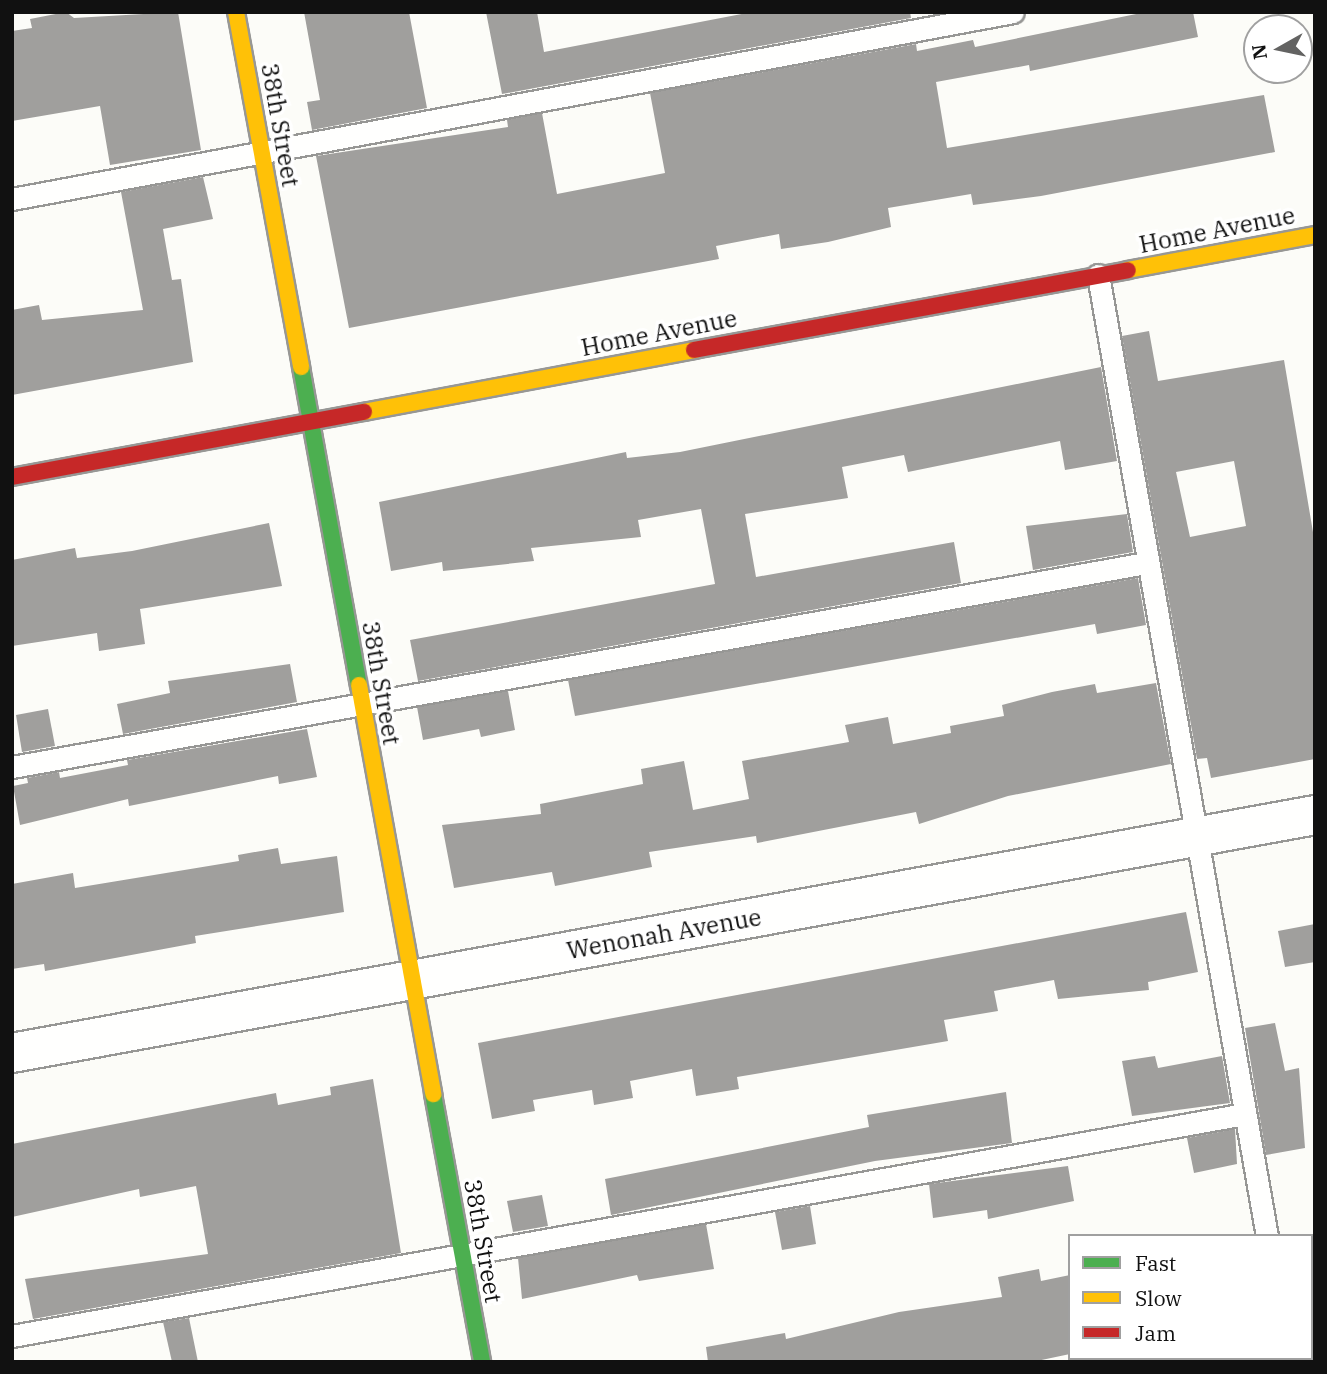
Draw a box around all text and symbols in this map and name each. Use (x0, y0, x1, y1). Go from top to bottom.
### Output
north arrow (1243, 14, 1313, 84)
text: N (1246, 43, 1272, 61)
street label: 38th Street (255, 61, 305, 189)
street label: Home Avenue (1137, 201, 1297, 259)
street label: Home Avenue (579, 304, 739, 362)
street label: 38th Street (356, 619, 406, 747)
street label: Wenonah Avenue (564, 903, 764, 965)
street label: 38th Street (458, 1177, 508, 1305)
legend (1068, 1234, 1313, 1360)
text: Fast (1135, 1249, 1176, 1277)
text: Slow (1135, 1284, 1182, 1312)
text: Jam (1135, 1319, 1176, 1347)

